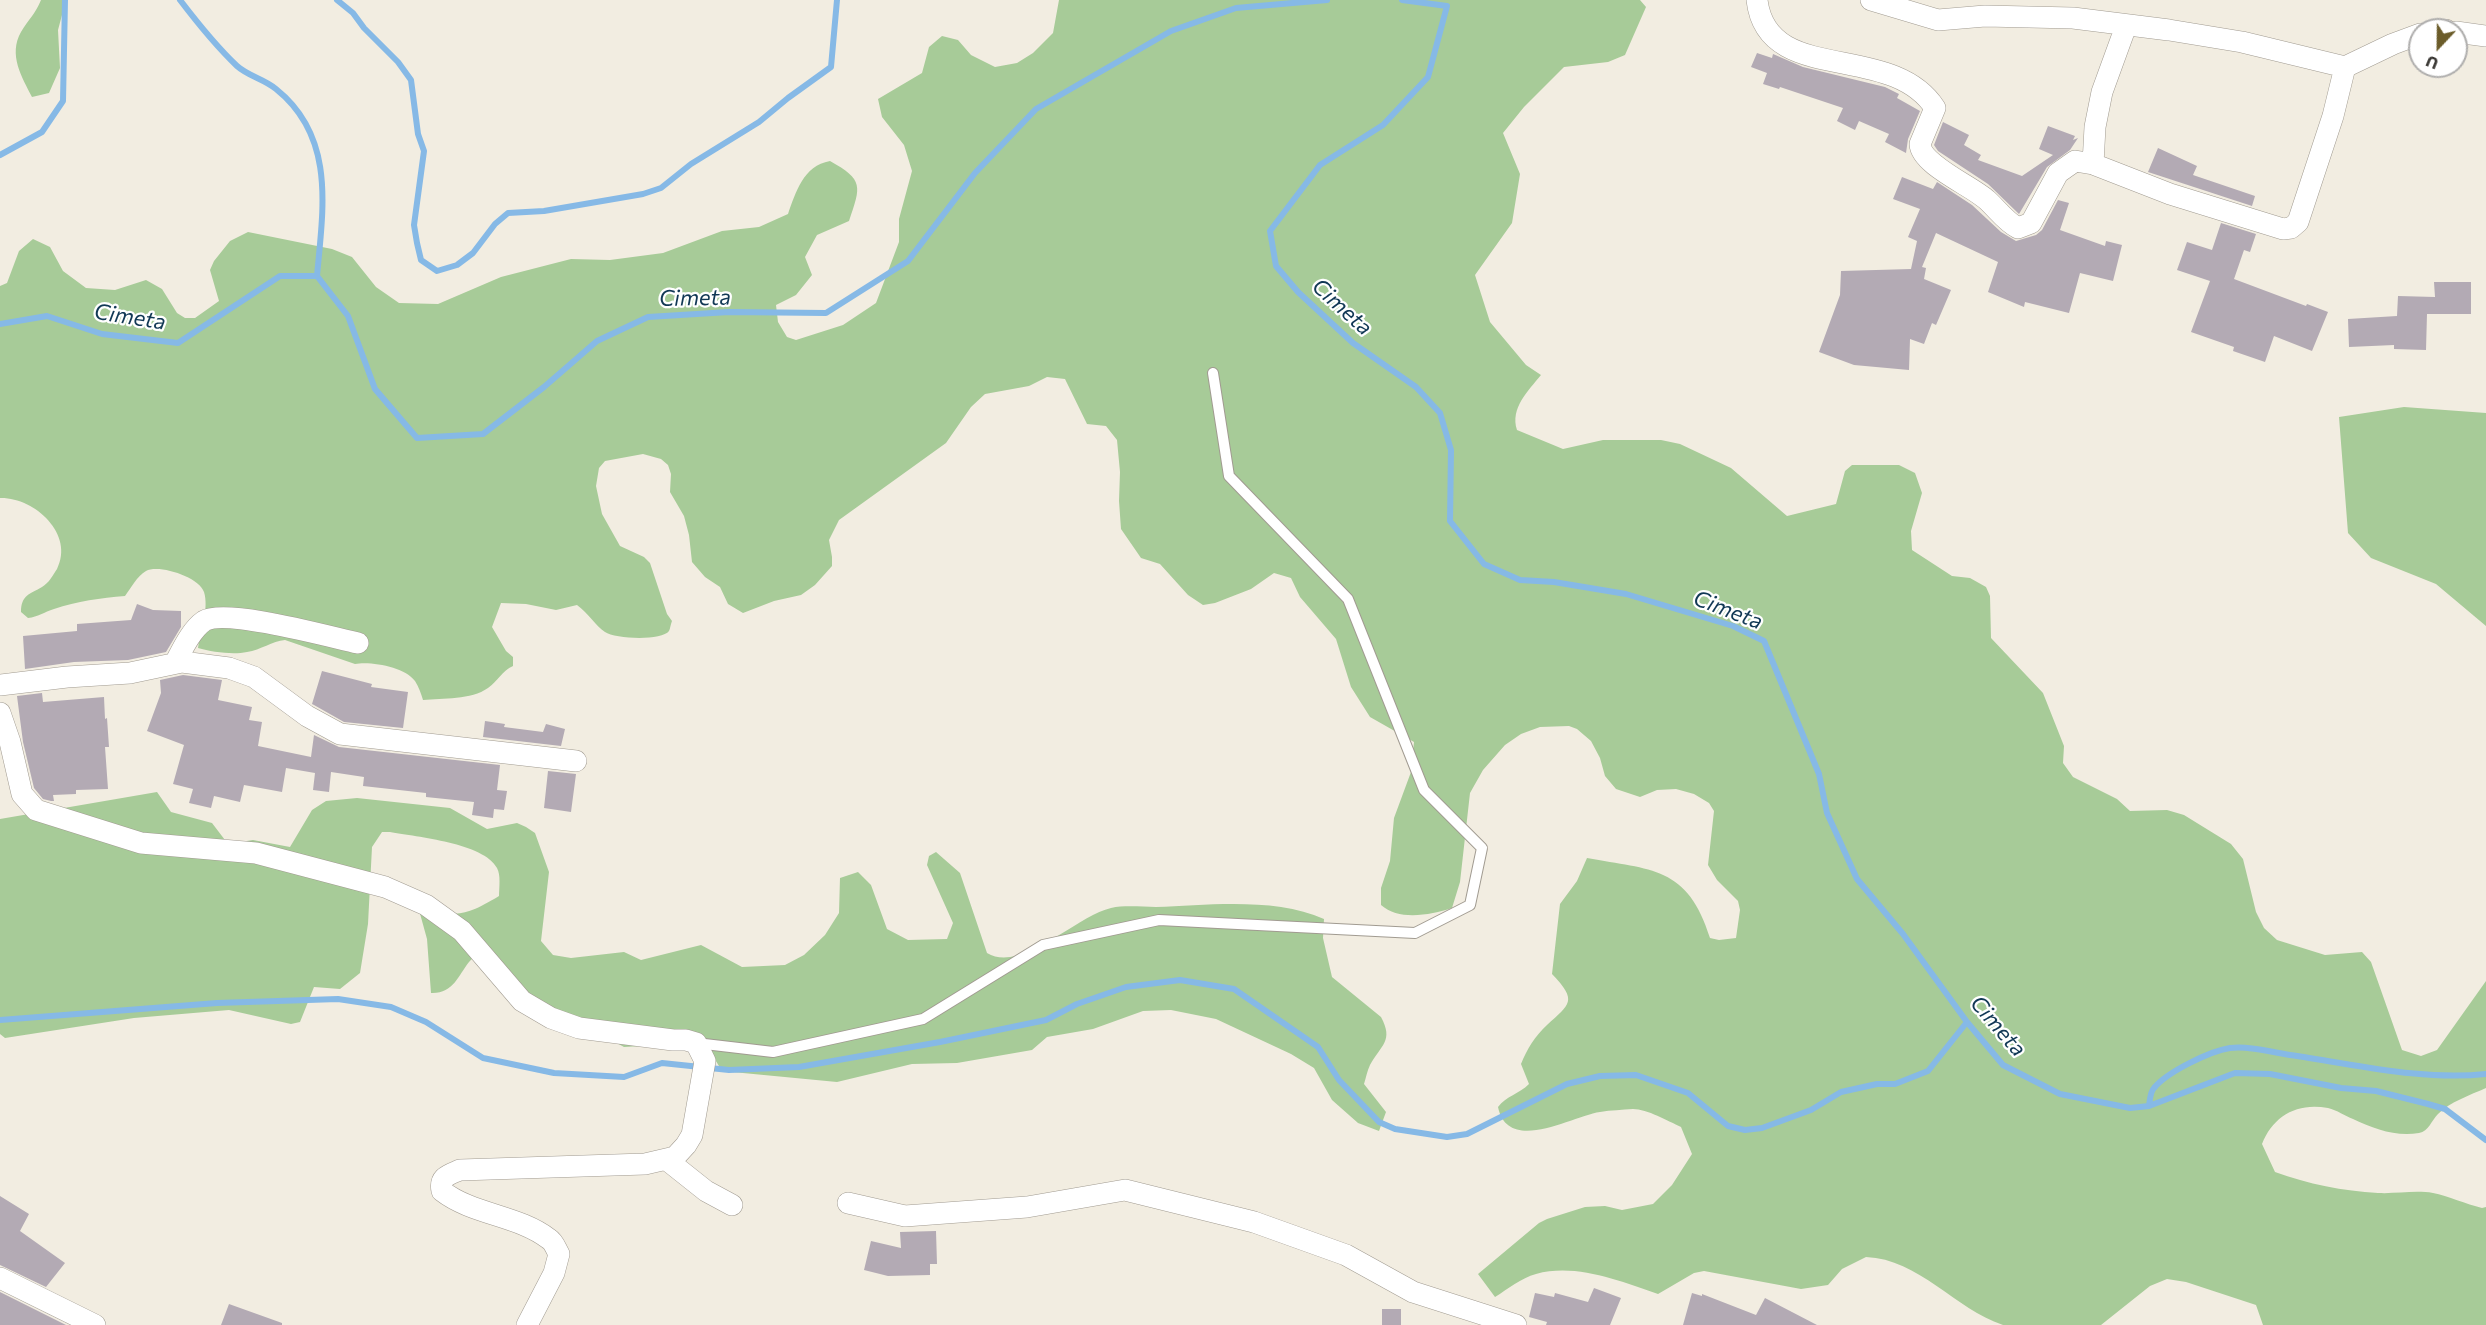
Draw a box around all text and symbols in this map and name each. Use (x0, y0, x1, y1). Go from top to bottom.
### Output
north arrow (2408, 18, 2468, 78)
text: U (2423, 52, 2441, 74)
water label: Cimeta (1306, 273, 1378, 341)
water label: Cimeta (659, 284, 731, 312)
water label: Cimeta (92, 298, 168, 336)
water label: Cimeta (1690, 585, 1766, 635)
water label: Cimeta (1964, 990, 2032, 1062)

